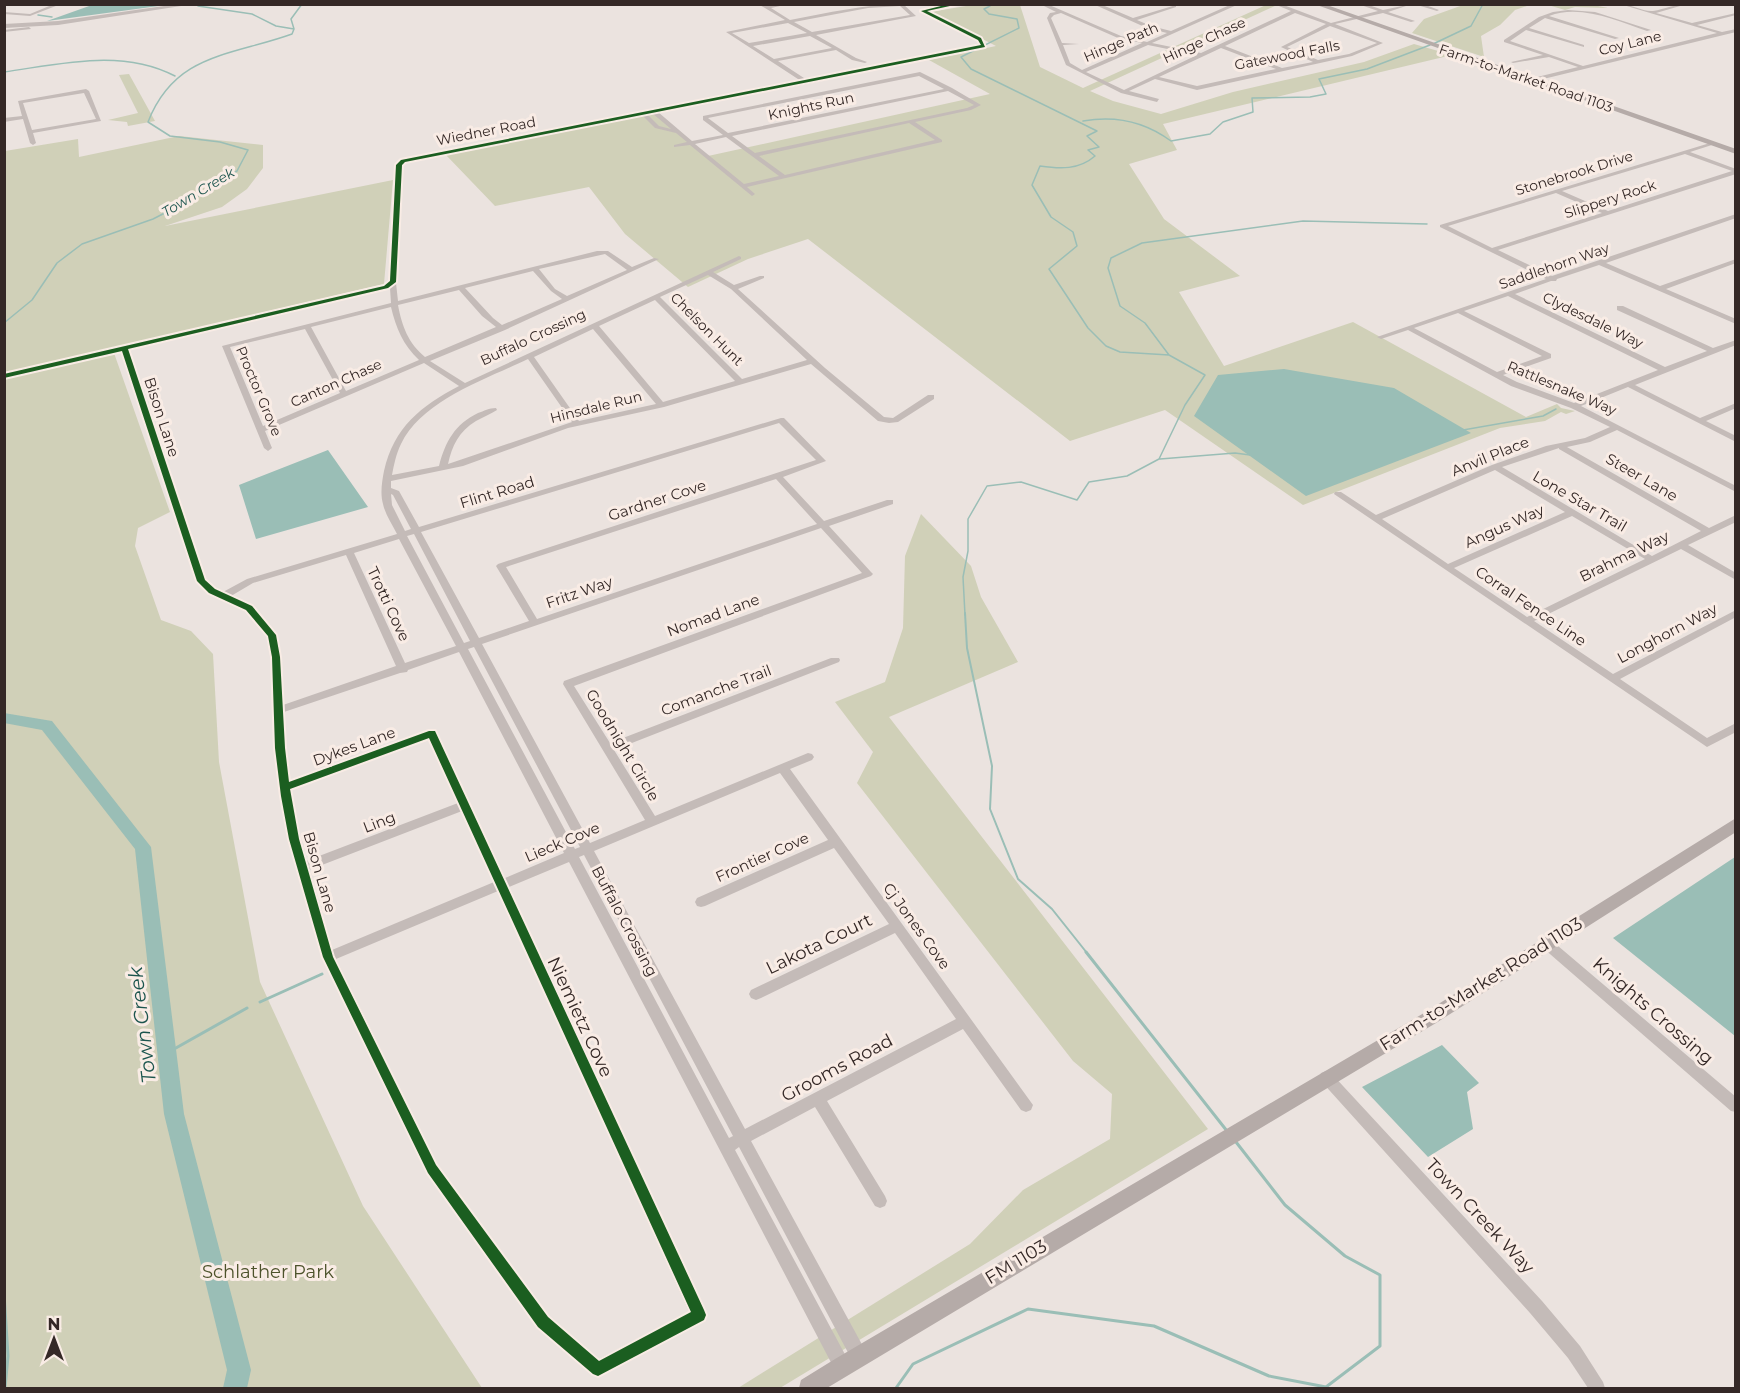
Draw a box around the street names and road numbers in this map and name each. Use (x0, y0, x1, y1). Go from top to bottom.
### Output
street label: Hinge Chase (1160, 13, 1248, 67)
street label: Hinge Path (1081, 18, 1161, 66)
street label: Coy Lane (1597, 27, 1663, 59)
street label: Gatewood Falls (1233, 36, 1341, 74)
street label: Farm-to-Market Road 1103 (1437, 40, 1615, 116)
street label: Knights Run (766, 88, 856, 124)
street label: Wiedner Road (435, 113, 537, 149)
street label: Stonebrook Drive (1513, 147, 1635, 199)
street label: Slippery Rock (1562, 176, 1659, 222)
street label: Saddlehorn Way (1497, 239, 1612, 293)
street label: Clydesdale Way (1540, 288, 1647, 352)
street label: Chelson Hunt (667, 289, 748, 370)
street label: Buffalo Crossing (477, 305, 589, 369)
street label: Proctor Grove (232, 343, 286, 439)
street label: Canton Chase (288, 355, 384, 411)
street label: Rattlesnake Way (1505, 357, 1620, 419)
street label: Bison Lane (140, 375, 184, 459)
street label: Hinsdale Run (548, 387, 644, 427)
street label: Anvil Place (1448, 432, 1532, 480)
street label: Steer Lane (1603, 449, 1681, 505)
street label: Lone Star Trail (1529, 466, 1631, 536)
street label: Flint Road (457, 472, 537, 512)
street label: Gardner Cove (606, 475, 708, 525)
street label: Angus Way (1461, 500, 1547, 552)
street label: Brahma Way (1576, 526, 1673, 586)
street label: Corral Fence Line (1472, 562, 1590, 650)
street label: Trotti Cove (363, 564, 415, 644)
street label: Fritz Way (543, 571, 616, 612)
street label: Nomad Lane (664, 589, 762, 641)
street label: Longhorn Way (1614, 598, 1721, 667)
street label: Comanche Trail (658, 660, 774, 720)
street label: Goodnight Circle (582, 686, 664, 804)
street label: Dykes Lane (310, 722, 398, 770)
street label: Ling (360, 807, 398, 837)
street label: Lieck Cove (522, 818, 602, 866)
street label: Frontier Cove (712, 828, 812, 886)
street label: Bison Lane (299, 829, 341, 915)
street label: Buffalo Crossing (588, 862, 662, 980)
street label: Cj Jones Cove (879, 879, 955, 973)
street label: Lakota Court (762, 909, 876, 979)
street label: Farm-to-Market Road 1103 (1376, 912, 1586, 1056)
street label: Niemietz Cove (543, 953, 618, 1081)
street label: Knights Crossing (1588, 953, 1718, 1069)
street label: Grooms Road (777, 1029, 897, 1107)
street label: Town Creek Way (1421, 1154, 1539, 1278)
street label: FM 1103 (981, 1235, 1051, 1289)

